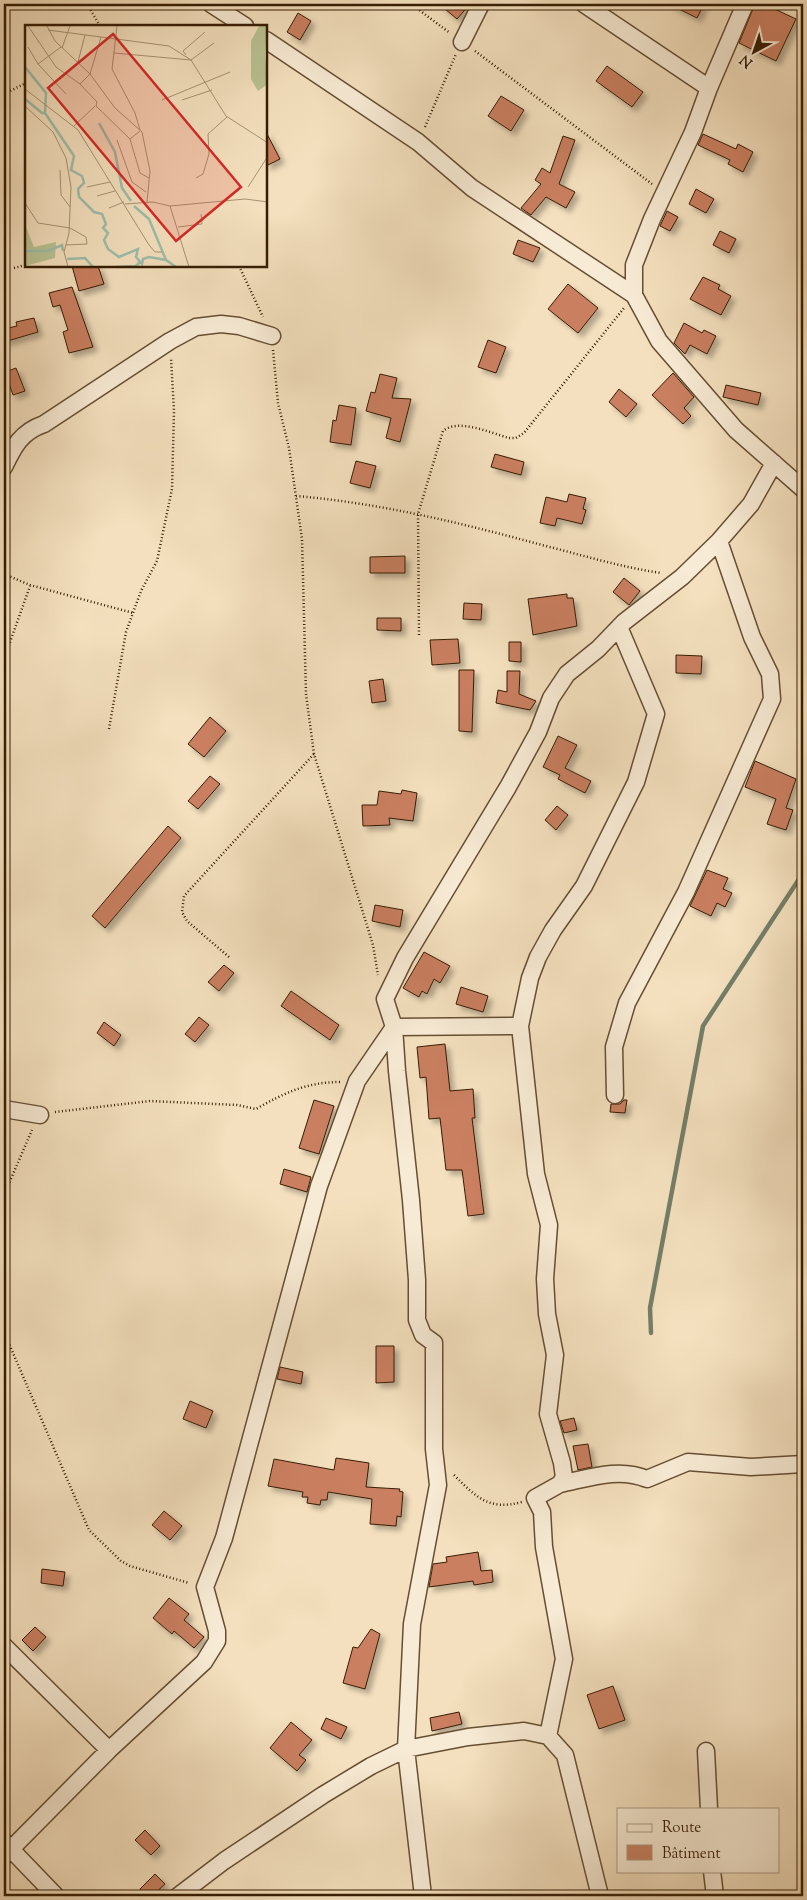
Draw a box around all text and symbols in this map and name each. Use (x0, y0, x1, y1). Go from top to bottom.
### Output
inset map (25, 25, 268, 268)
north arrow (730, 28, 780, 78)
text: N (736, 49, 758, 72)
legend (617, 1808, 780, 1872)
text: Route (662, 1818, 701, 1839)
text: Bâtiment (662, 1844, 721, 1865)

